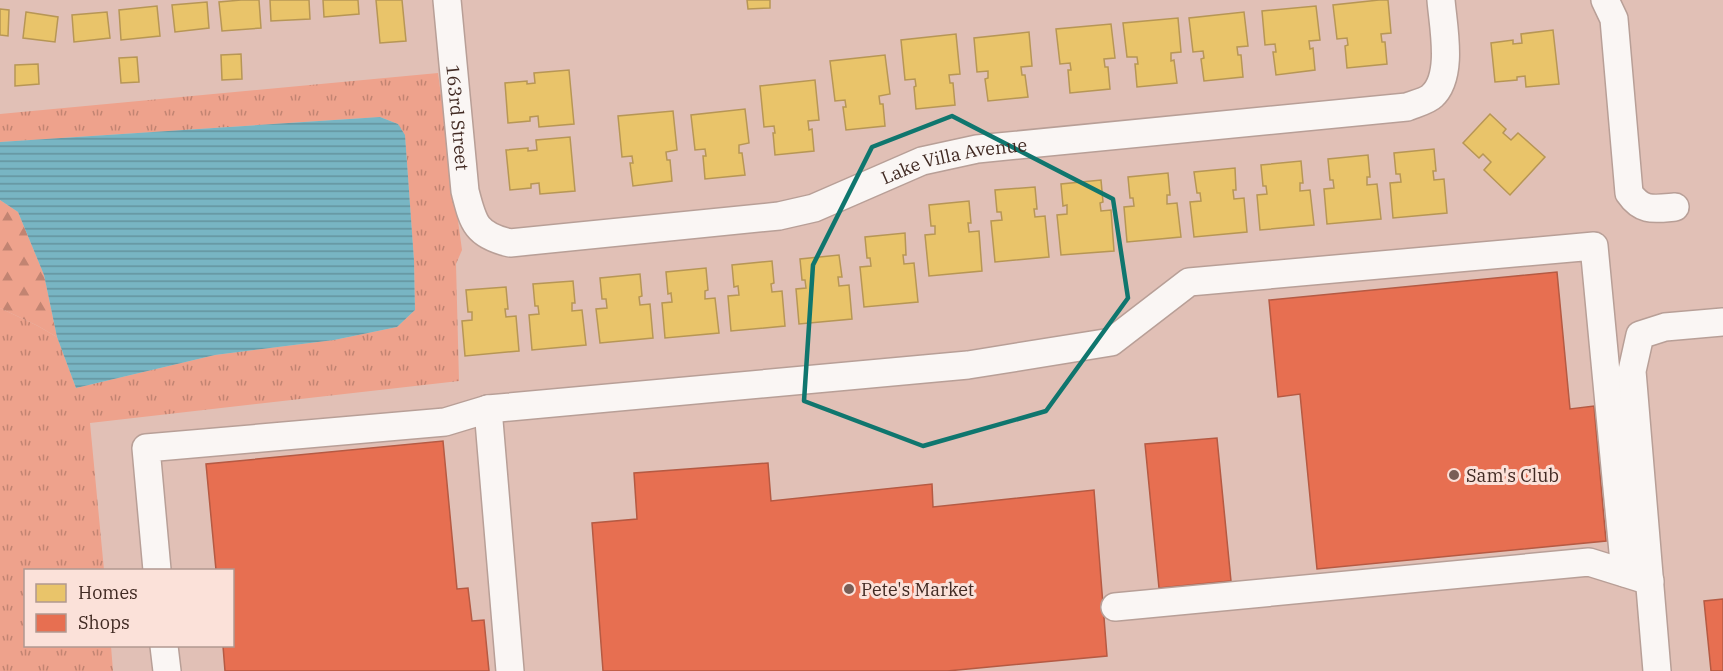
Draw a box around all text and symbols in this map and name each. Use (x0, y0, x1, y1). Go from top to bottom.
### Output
street label: 163rd Street (442, 64, 475, 171)
street label: Lake Villa Avenue (877, 133, 1028, 189)
place label: Sam's Club (1466, 464, 1559, 487)
marker: Sam's Club (1447, 468, 1461, 482)
legend (24, 569, 234, 647)
place label: Pete's Market (861, 578, 974, 601)
text: Homes (78, 581, 138, 604)
marker: Pete's Market (842, 582, 856, 596)
text: Shops (78, 611, 130, 634)

